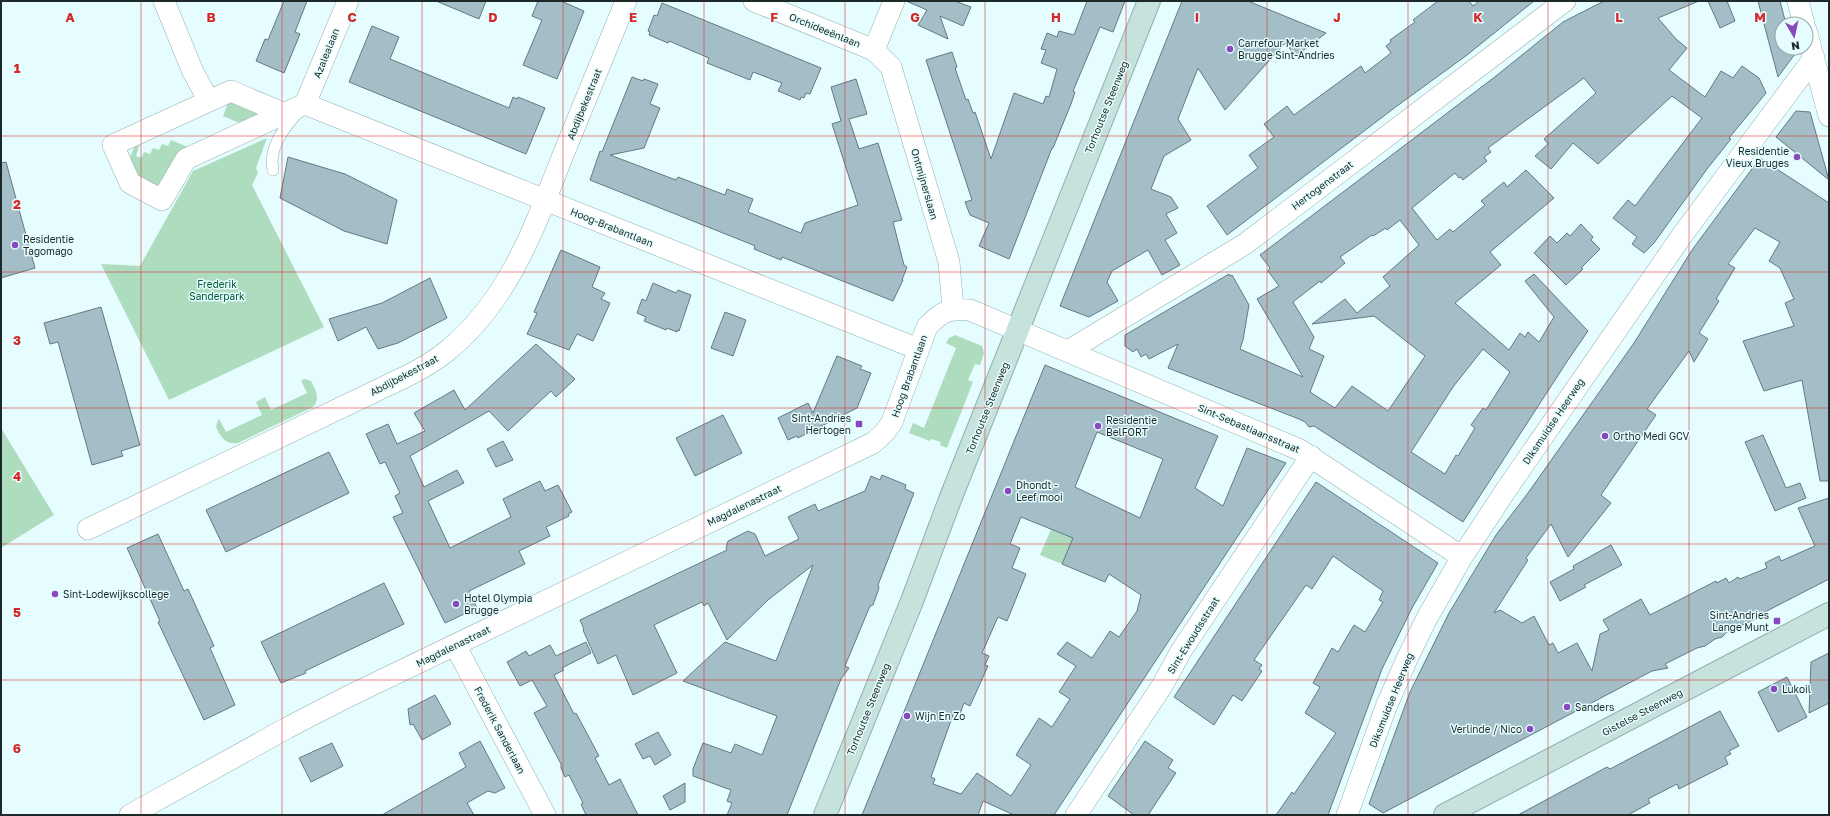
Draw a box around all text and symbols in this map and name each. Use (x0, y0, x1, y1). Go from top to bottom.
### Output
text: A (65, 9, 75, 25)
text: B (206, 9, 216, 25)
text: C (347, 9, 357, 25)
text: D (488, 9, 498, 25)
text: E (629, 9, 637, 25)
text: F (770, 9, 778, 25)
text: G (910, 9, 920, 25)
text: H (1051, 9, 1061, 25)
text: I (1195, 9, 1199, 25)
text: J (1333, 9, 1341, 25)
text: K (1473, 9, 1483, 25)
text: L (1615, 9, 1623, 25)
text: M (1754, 9, 1766, 25)
street label: Orchideeënlaan (788, 10, 862, 50)
north arrow (1774, 16, 1814, 56)
street label: Azalealaan (311, 26, 341, 80)
place label: Carrefour Market Brugge Sint-Andries (1238, 37, 1335, 61)
text: N (1790, 39, 1801, 53)
marker: Carrefour Market Brugge Sint-Andries (1225, 44, 1235, 54)
street label: Torhoutse Steenweg (1082, 59, 1130, 155)
text: 1 (14, 60, 21, 76)
street label: Abdijbekestraat (564, 67, 604, 141)
place label: Residentie Vieux Bruges (1726, 145, 1789, 169)
street label: Ontmijnerslaan (909, 147, 941, 221)
marker: Residentie Vieux Bruges (1792, 152, 1802, 162)
street label: Hertogenstraat (1289, 158, 1355, 212)
text: 2 (13, 196, 21, 212)
street label: Hoog-Brabantlaan (569, 205, 655, 249)
place label: Residentie Tagomago (23, 233, 74, 257)
marker: Residentie Tagomago (10, 240, 20, 250)
park label: Frederik Sanderpark (189, 278, 245, 302)
text: 3 (13, 332, 21, 348)
street label: Hoog Brabantlaan (889, 333, 929, 419)
street label: Abdijbekestraat (368, 352, 440, 398)
street label: Torhoutse Steenweg (963, 360, 1011, 456)
street label: Diksmuidse Heerweg (1520, 376, 1586, 466)
street label: Sint-Sebastiaansstraat (1196, 401, 1302, 455)
place label: Sint-Andries Hertogen (792, 412, 851, 436)
place label: Residentie BelFORT (1106, 414, 1157, 438)
marker: Sint-Andries Hertogen (854, 419, 864, 429)
marker: Residentie BelFORT (1093, 421, 1103, 431)
place label: Ortho Medi GCV (1613, 430, 1690, 442)
marker: Ortho Medi GCV (1600, 431, 1610, 441)
text: 4 (13, 468, 21, 484)
place label: Dhondt - Leef mooi (1016, 479, 1063, 503)
street label: Magdalenastraat (705, 482, 783, 528)
marker: Dhondt - Leef mooi (1003, 486, 1013, 496)
place label: Sint-Lodewijkscollege (63, 588, 169, 600)
marker: Sint-Lodewijkscollege (50, 589, 60, 599)
place label: Hotel Olympia Brugge (464, 592, 532, 616)
street label: Sint-Ewoudsstraat (1164, 594, 1222, 676)
marker: Hotel Olympia Brugge (451, 599, 461, 609)
text: 5 (13, 604, 21, 620)
place label: Sint-Andries Lange Munt (1710, 609, 1769, 633)
marker: Sint-Andries Lange Munt (1772, 616, 1782, 626)
street label: Magdalenastraat (414, 623, 492, 669)
street label: Diksmuidse Heerweg (1366, 651, 1416, 749)
street label: Torhoutse Steenweg (844, 661, 892, 757)
place label: Lukoil (1782, 683, 1811, 695)
street label: Frederik Sanderlaan (472, 684, 528, 776)
marker: Lukoil (1769, 684, 1779, 694)
street label: Gistelse Steenweg (1600, 686, 1684, 738)
place label: Sanders (1575, 701, 1614, 713)
marker: Sanders (1562, 702, 1572, 712)
place label: Wijn En Zo (915, 710, 965, 722)
marker: Wijn En Zo (902, 711, 912, 721)
place label: Verlinde / Nico (1451, 723, 1522, 735)
marker: Verlinde / Nico (1525, 724, 1535, 734)
text: 6 (13, 740, 21, 756)

